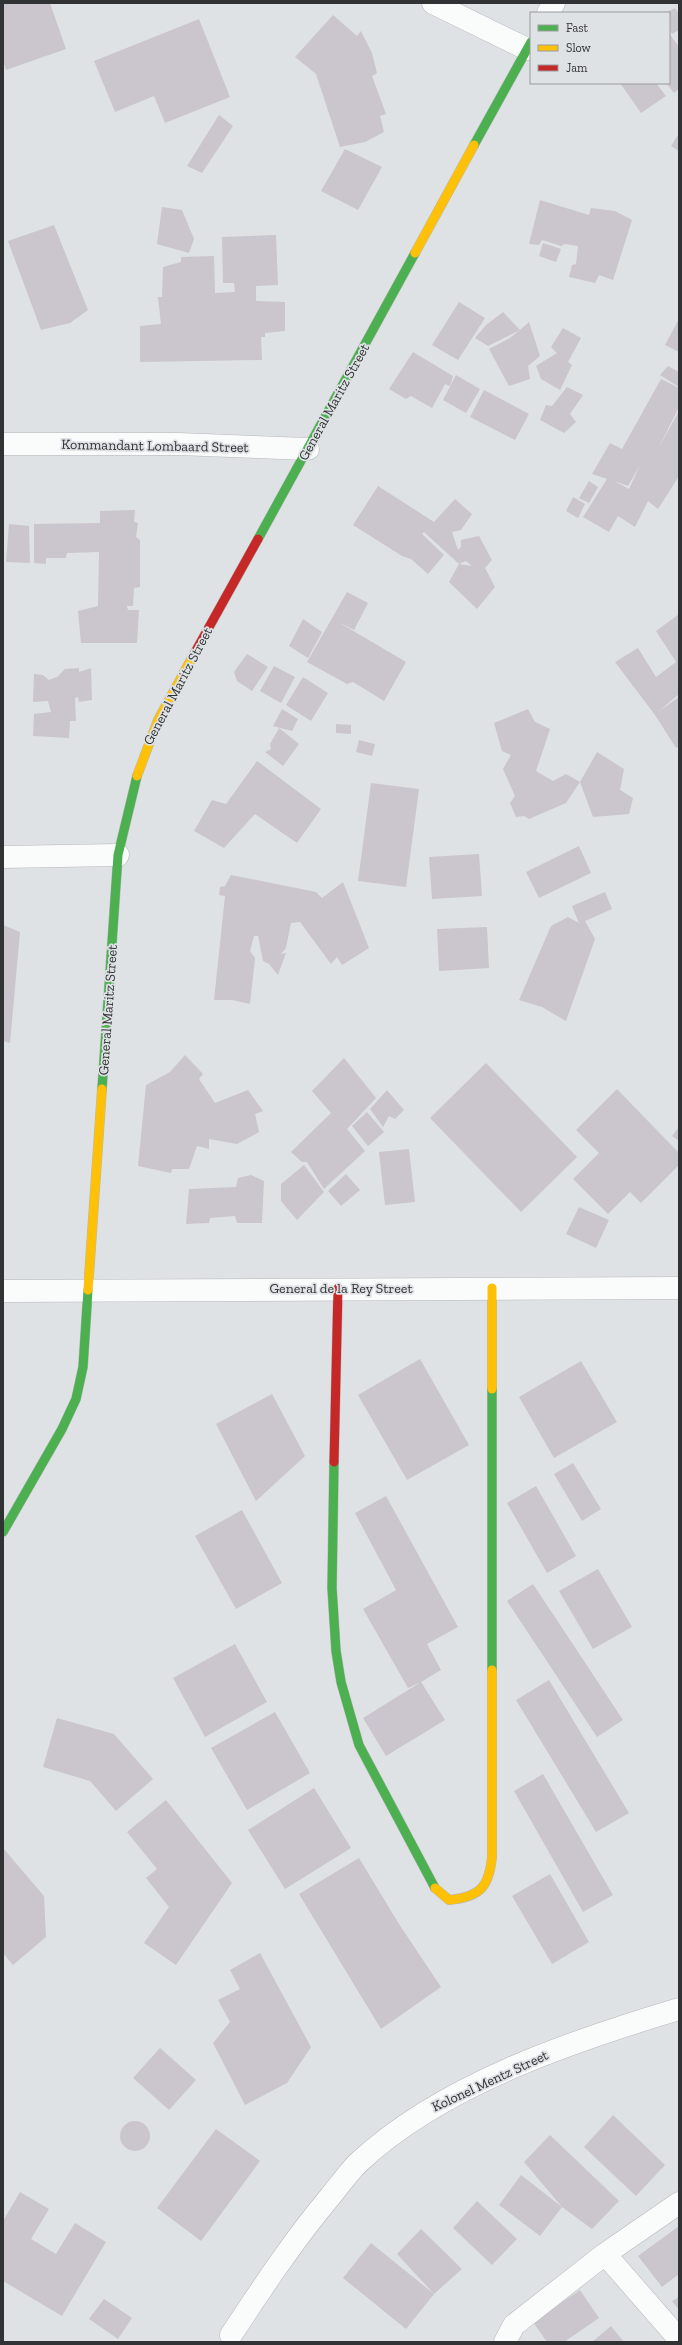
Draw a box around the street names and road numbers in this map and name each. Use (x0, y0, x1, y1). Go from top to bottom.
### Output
street label: General Maritz Street (295, 340, 374, 463)
street label: Kommandant Lombaard Street (61, 436, 250, 456)
street label: General Maritz Street (140, 624, 217, 748)
street label: General Maritz Street (95, 943, 121, 1076)
street label: General de la Rey Street (269, 1280, 413, 1297)
street label: Kolonel Mentz Street (429, 2046, 552, 2115)

